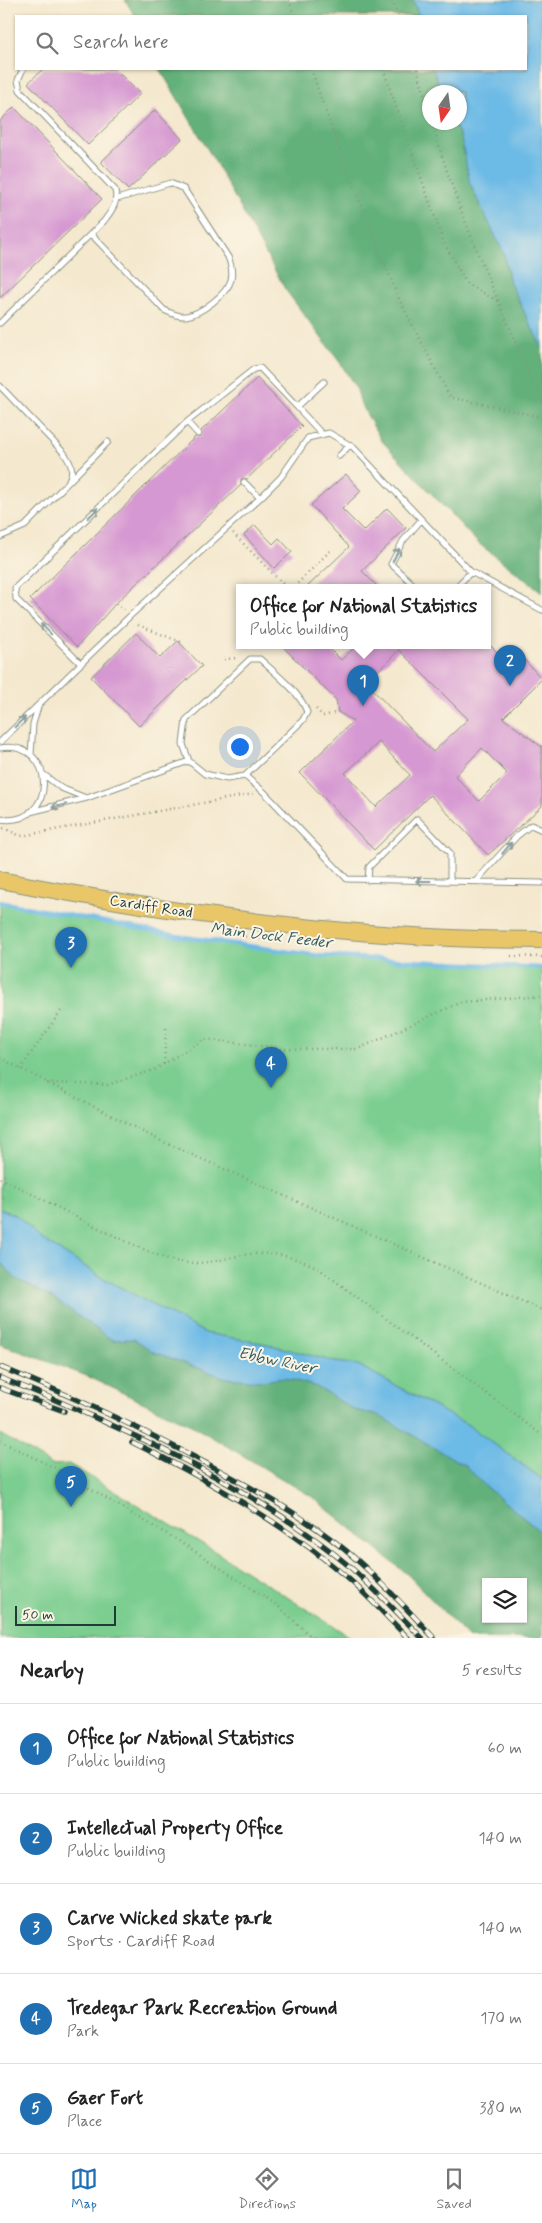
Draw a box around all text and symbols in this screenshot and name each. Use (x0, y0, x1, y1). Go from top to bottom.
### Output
search box (15, 15, 527, 70)
icon: search (33, 29, 61, 57)
text: Search here (73, 30, 169, 55)
north arrow (422, 85, 467, 130)
one-way arrow (86, 507, 99, 519)
one-way arrow (392, 548, 401, 563)
popup (236, 584, 491, 649)
text: Office for National Statistics (250, 594, 477, 619)
text: Public building (250, 619, 348, 640)
one-way arrow (40, 623, 52, 636)
pin: 2 (494, 645, 526, 686)
pin: 1 (347, 665, 379, 706)
one-way arrow (14, 716, 26, 729)
your location (227, 734, 253, 760)
one-way arrow (51, 802, 67, 811)
one-way arrow (501, 842, 512, 855)
one-way arrow (416, 876, 432, 886)
street label: Cardiff Road (108, 891, 194, 923)
water label: Main Dock Feeder (209, 918, 335, 954)
pin: 3 (55, 927, 87, 968)
pin: 4 (255, 1047, 287, 1088)
water label: Ebbw River (236, 1343, 320, 1380)
pin: 5 (55, 1466, 87, 1507)
map controls (482, 1578, 527, 1623)
button: layers (482, 1578, 527, 1623)
scale bar (15, 1603, 116, 1626)
text: 50 m (22, 1606, 53, 1624)
text: Nearby (20, 1657, 84, 1685)
text: 5 results (462, 1660, 522, 1681)
text: Office for National Statistics (67, 1726, 294, 1751)
text: 1 (32, 1738, 40, 1759)
text: 60 m (488, 1738, 522, 1759)
text: Public building (67, 1751, 166, 1772)
text: Intellectual Property Office (67, 1816, 283, 1841)
text: 2 (32, 1828, 40, 1849)
text: 140 m (478, 1828, 522, 1849)
text: Public building (67, 1841, 166, 1862)
text: Carve Wicked skate park (67, 1906, 272, 1931)
text: 3 (32, 1918, 40, 1939)
text: 140 m (478, 1918, 522, 1939)
text: Sports · Cardiff Road (67, 1931, 215, 1952)
text: Tredegar Park Recreation Ground (67, 1996, 337, 2021)
text: 4 (31, 2008, 41, 2029)
text: 170 m (480, 2008, 522, 2029)
text: Park (67, 2021, 99, 2042)
text: Gaer Fort (67, 2086, 143, 2111)
text: 5 (31, 2098, 41, 2119)
text: 380 m (479, 2098, 522, 2119)
text: Place (67, 2111, 102, 2132)
tab: Map (70, 2165, 98, 2213)
tab: Directions (239, 2165, 296, 2213)
tab: Saved (436, 2165, 472, 2213)

